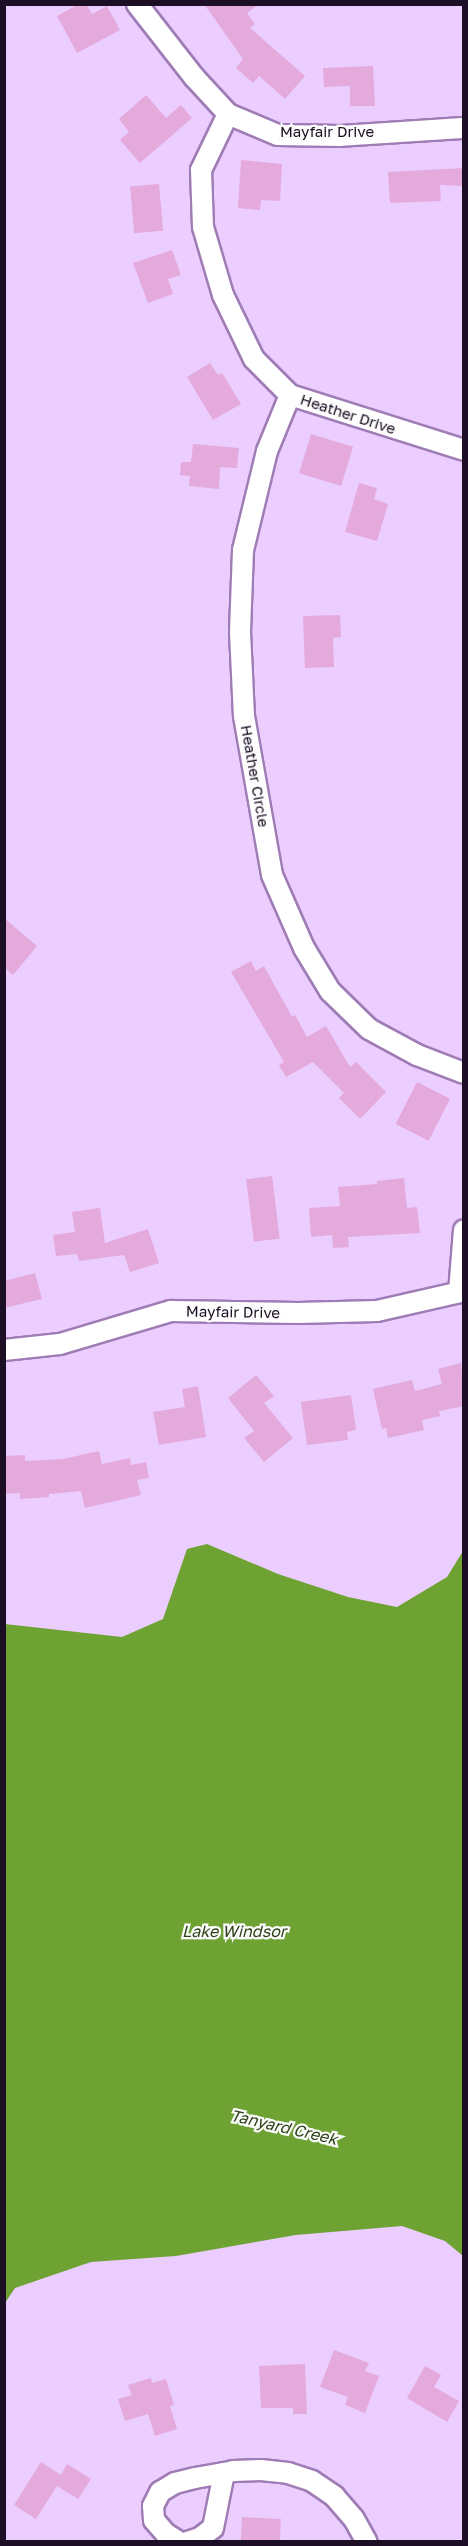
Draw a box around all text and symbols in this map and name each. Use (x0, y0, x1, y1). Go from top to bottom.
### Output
street label: Mayfair Drive (280, 123, 374, 141)
street label: Heather Drive (298, 390, 398, 438)
street label: Heather Circle (237, 724, 273, 828)
street label: Mayfair Drive (186, 1302, 280, 1322)
water label: Lake Windsor (182, 1921, 286, 1941)
water label: Tanyard Creek (229, 2105, 339, 2149)

